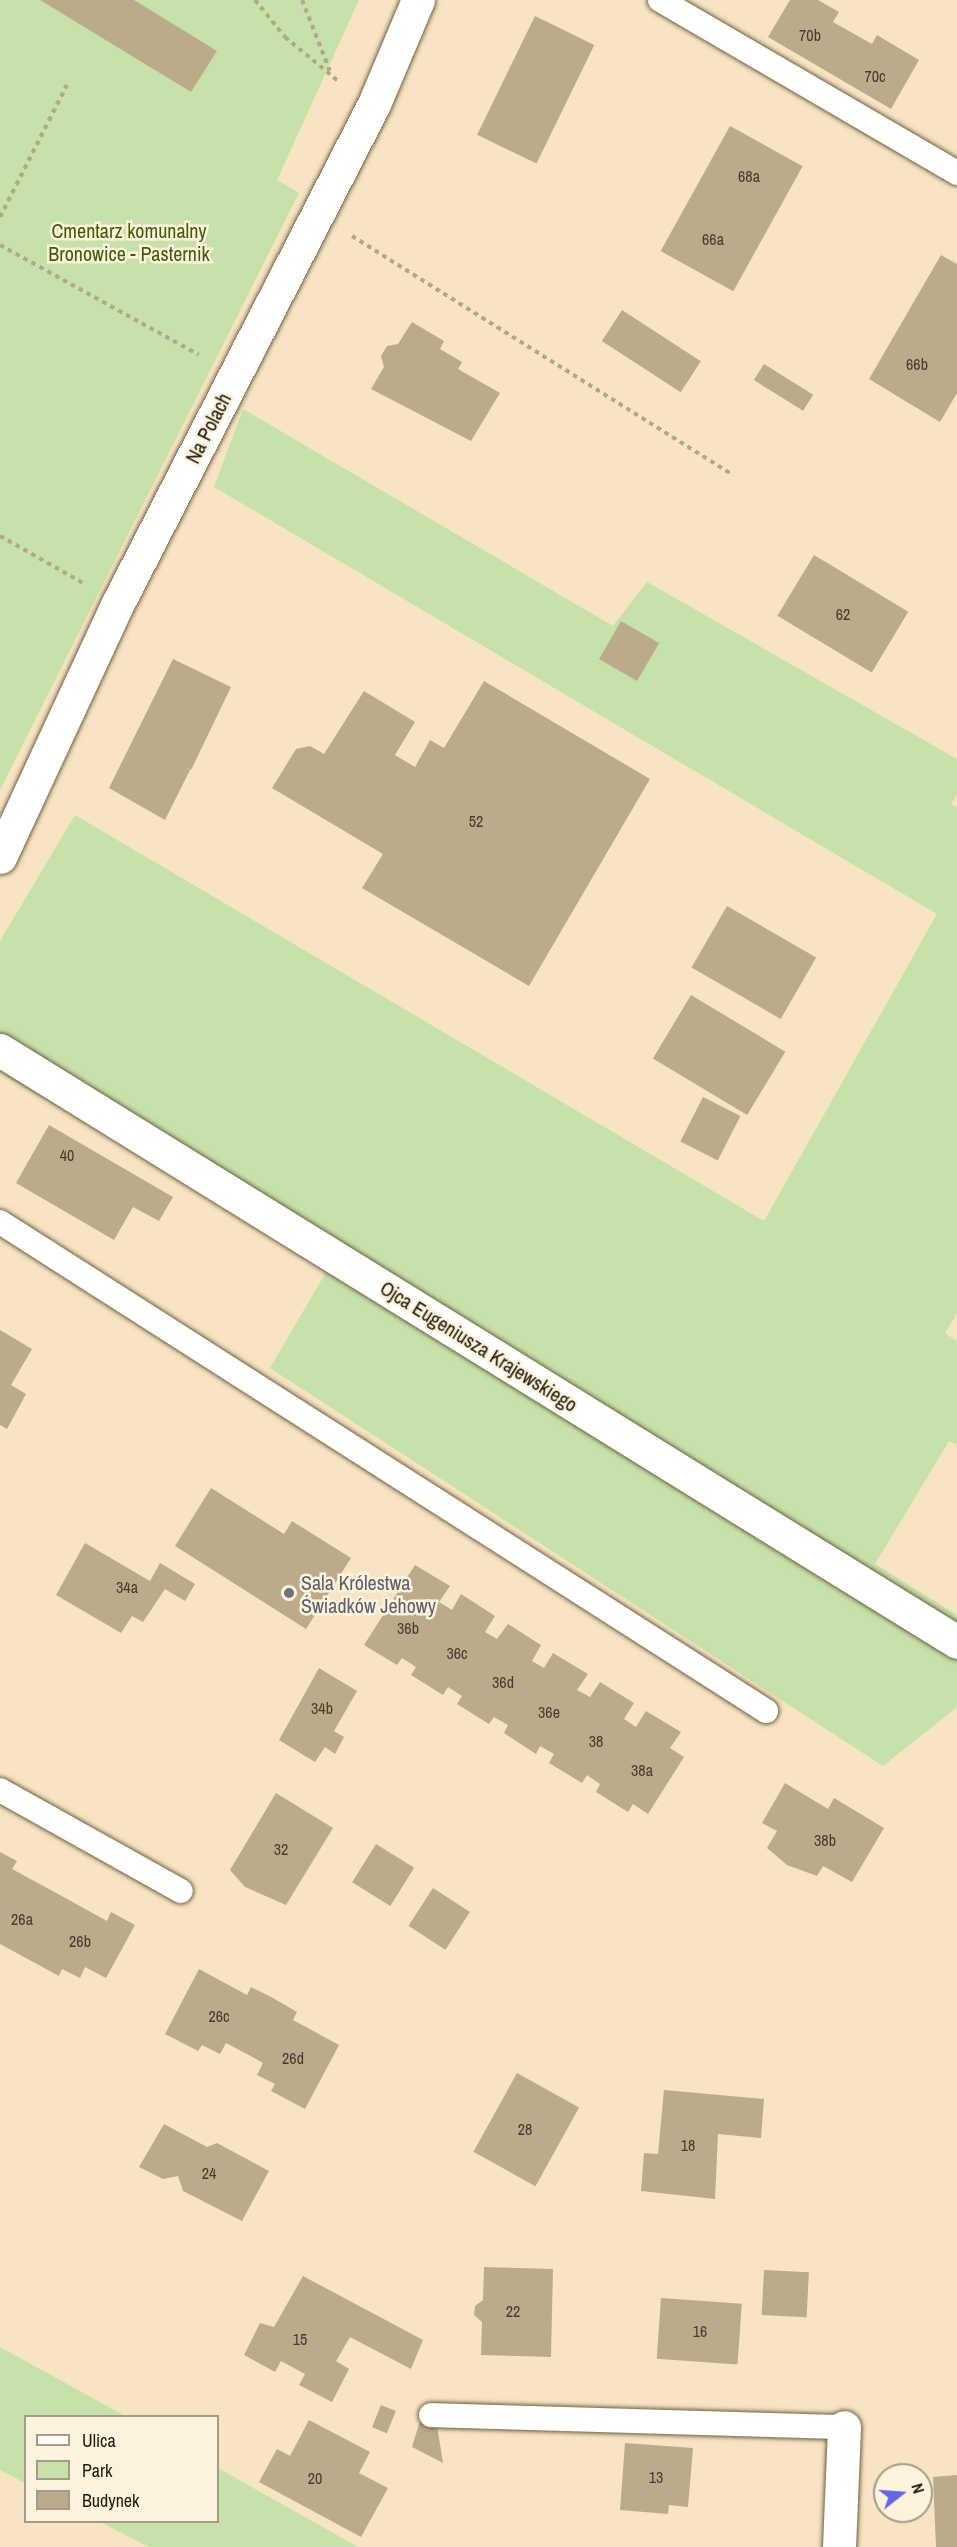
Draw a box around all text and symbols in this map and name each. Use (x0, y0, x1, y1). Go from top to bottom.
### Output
house number: 70b (799, 25, 821, 45)
house number: 70c (864, 66, 886, 86)
house number: 68a (738, 166, 760, 186)
park label: Cmentarz komunalny Bronowice - Pasternik (48, 218, 210, 265)
house number: 66a (702, 229, 724, 249)
house number: 66b (906, 354, 928, 374)
street label: Na Polach (180, 389, 236, 467)
house number: 62 (836, 604, 850, 624)
house number: 52 (469, 811, 483, 831)
house number: 40 (60, 1145, 74, 1165)
street label: Ojca Eugeniusza Krajewskiego (376, 1275, 582, 1417)
place label: Sala Królestwa Świadków Jehowy (301, 1570, 436, 1617)
house number: 34a (116, 1577, 138, 1597)
marker: Sala Królestwa Świadków Jehowy (282, 1586, 296, 1600)
house number: 36b (397, 1618, 419, 1638)
house number: 36c (446, 1643, 468, 1663)
house number: 36d (492, 1672, 514, 1692)
house number: 34b (311, 1698, 333, 1718)
house number: 36e (538, 1702, 560, 1722)
house number: 38 (589, 1731, 603, 1751)
house number: 38a (631, 1760, 653, 1780)
house number: 38b (814, 1830, 836, 1850)
house number: 32 (274, 1839, 288, 1859)
house number: 26a (11, 1909, 33, 1929)
house number: 26b (69, 1931, 91, 1951)
house number: 26c (208, 2006, 230, 2026)
house number: 26d (282, 2048, 304, 2068)
house number: 28 (518, 2119, 532, 2139)
house number: 18 (681, 2135, 695, 2155)
house number: 24 (202, 2163, 216, 2183)
house number: 22 (506, 2301, 520, 2321)
house number: 16 (693, 2321, 707, 2341)
house number: 15 (293, 2329, 307, 2349)
legend (24, 2415, 219, 2523)
text: Ulica (82, 2428, 116, 2453)
text: Park (82, 2458, 112, 2483)
north arrow (873, 2463, 933, 2523)
house number: 13 (649, 2467, 663, 2487)
house number: 20 (308, 2468, 322, 2488)
text: N (906, 2481, 930, 2496)
text: Budynek (82, 2488, 139, 2513)

